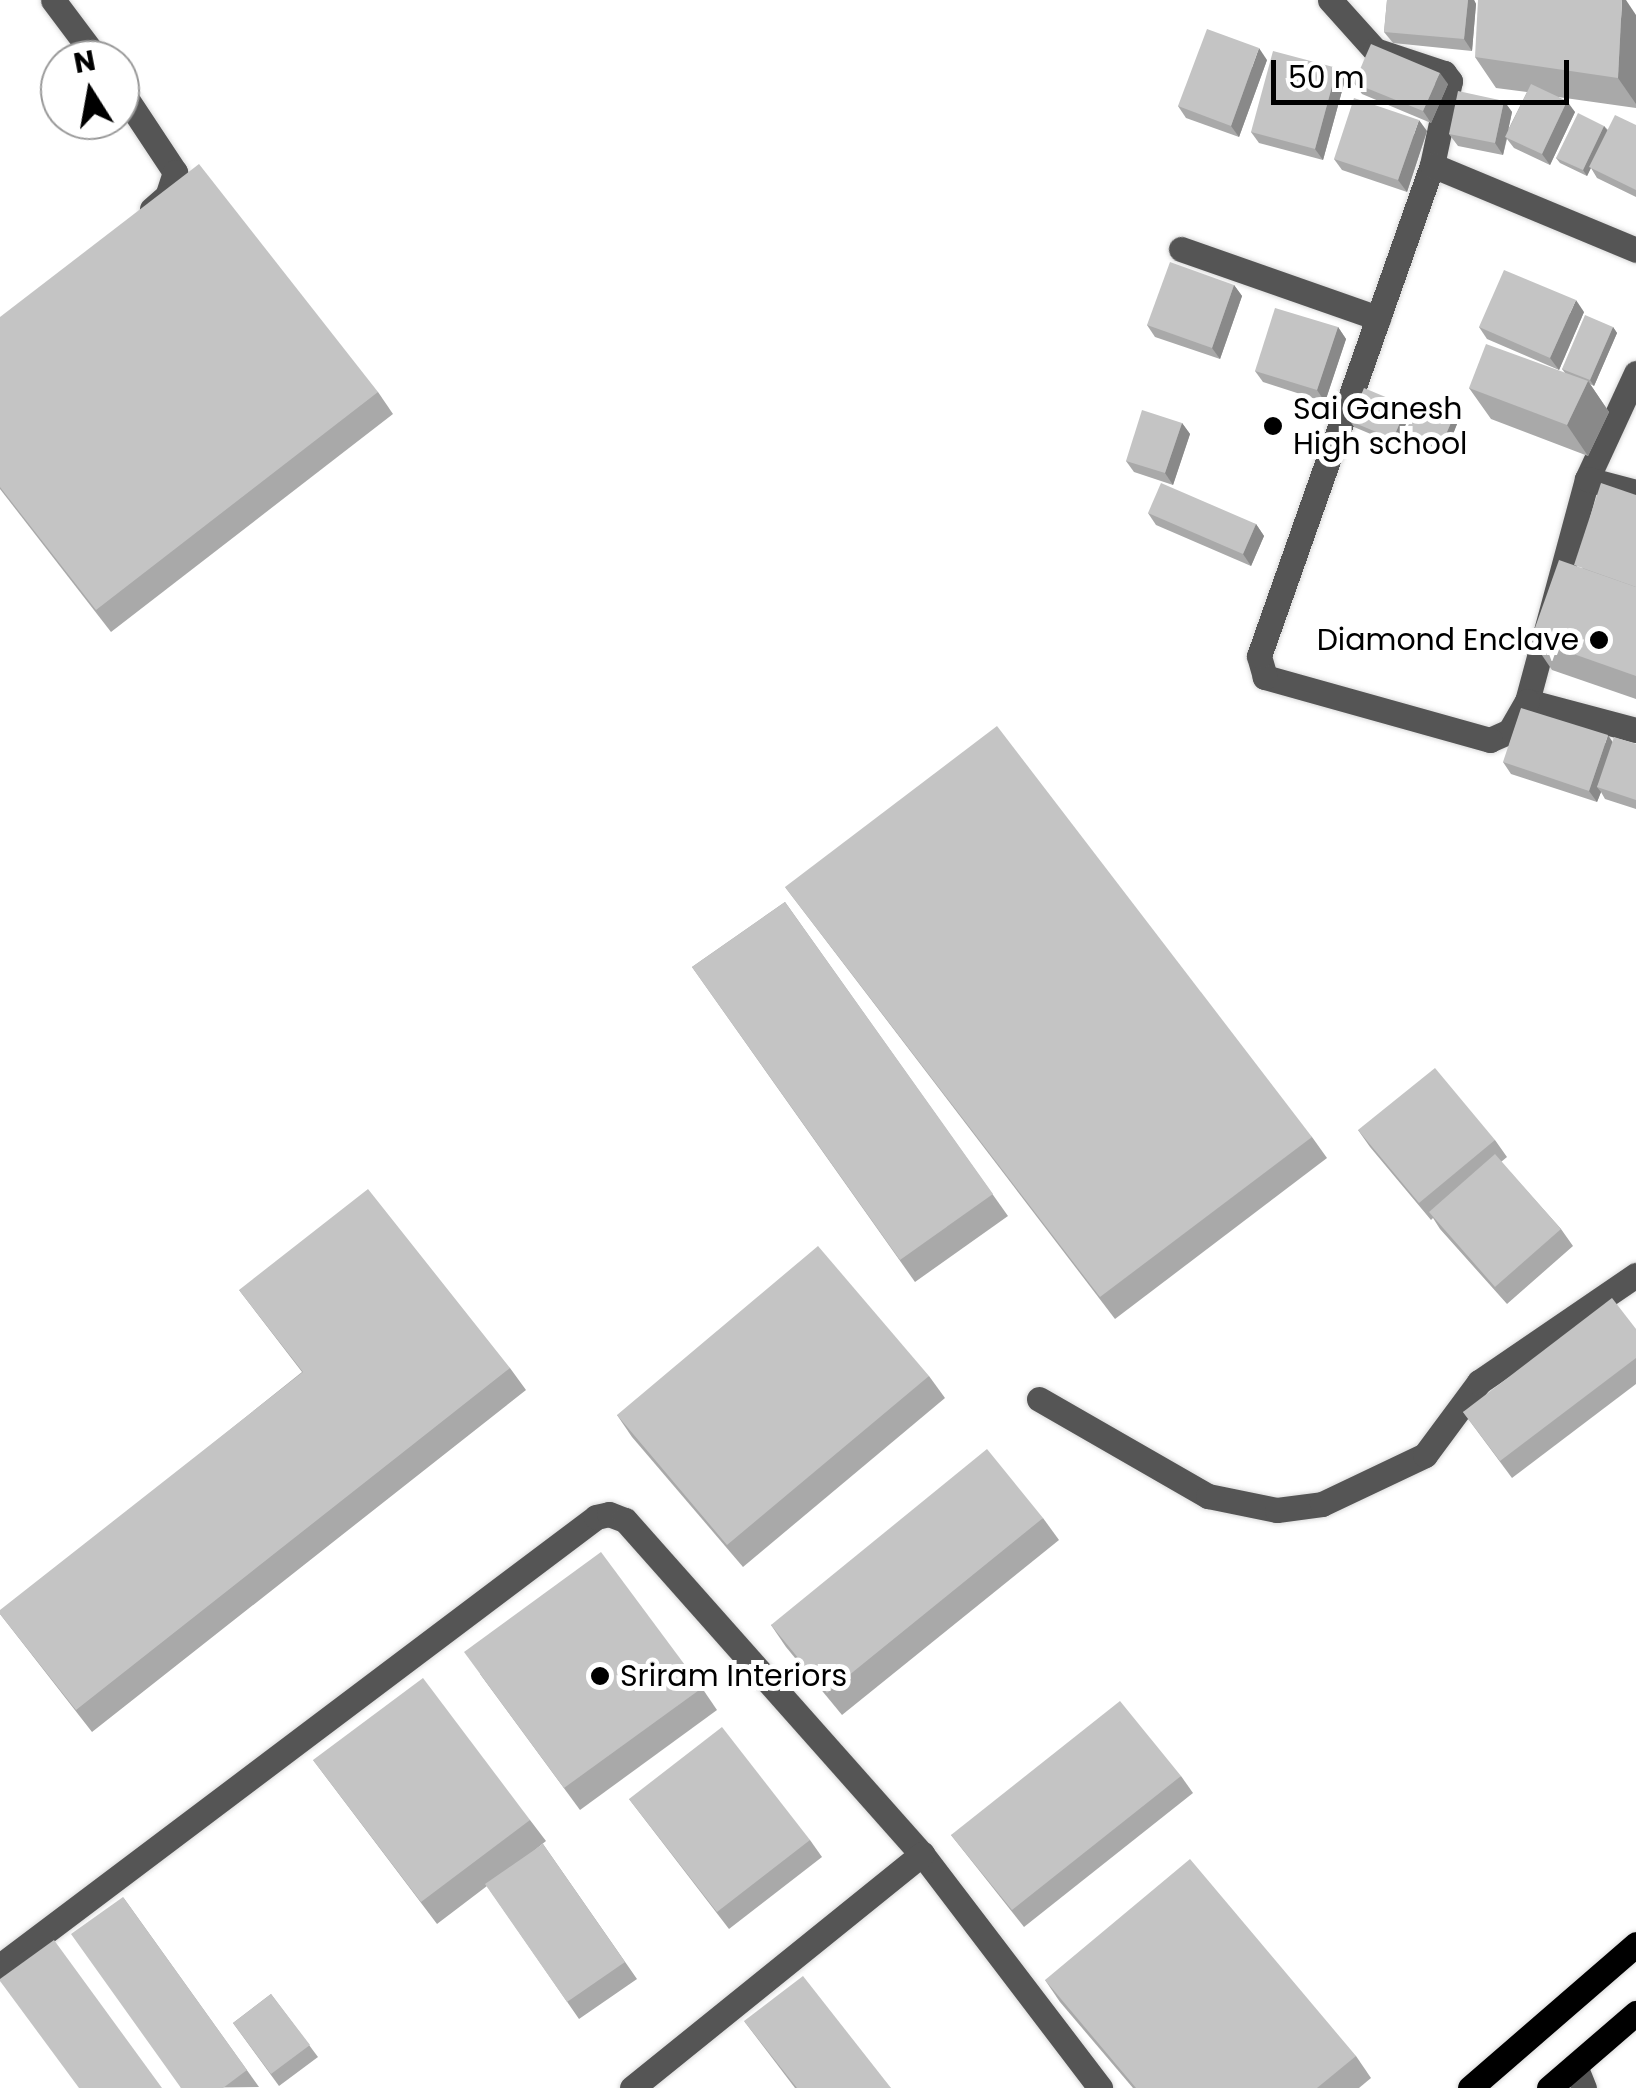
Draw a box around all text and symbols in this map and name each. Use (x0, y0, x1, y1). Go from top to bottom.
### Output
north arrow (40, 40, 140, 140)
scale bar (1276, 40, 1574, 102)
text: N (71, 41, 99, 83)
text: 50 m (1288, 56, 1365, 99)
place label: Sai Ganesh High school (1293, 391, 1467, 462)
marker: Sai Ganesh High school (1262, 415, 1284, 437)
place label: Diamond Enclave (1317, 622, 1579, 658)
marker: Diamond Enclave (1588, 629, 1610, 651)
place label: Sriram Interiors (620, 1658, 847, 1694)
marker: Sriram Interiors (589, 1665, 611, 1687)

